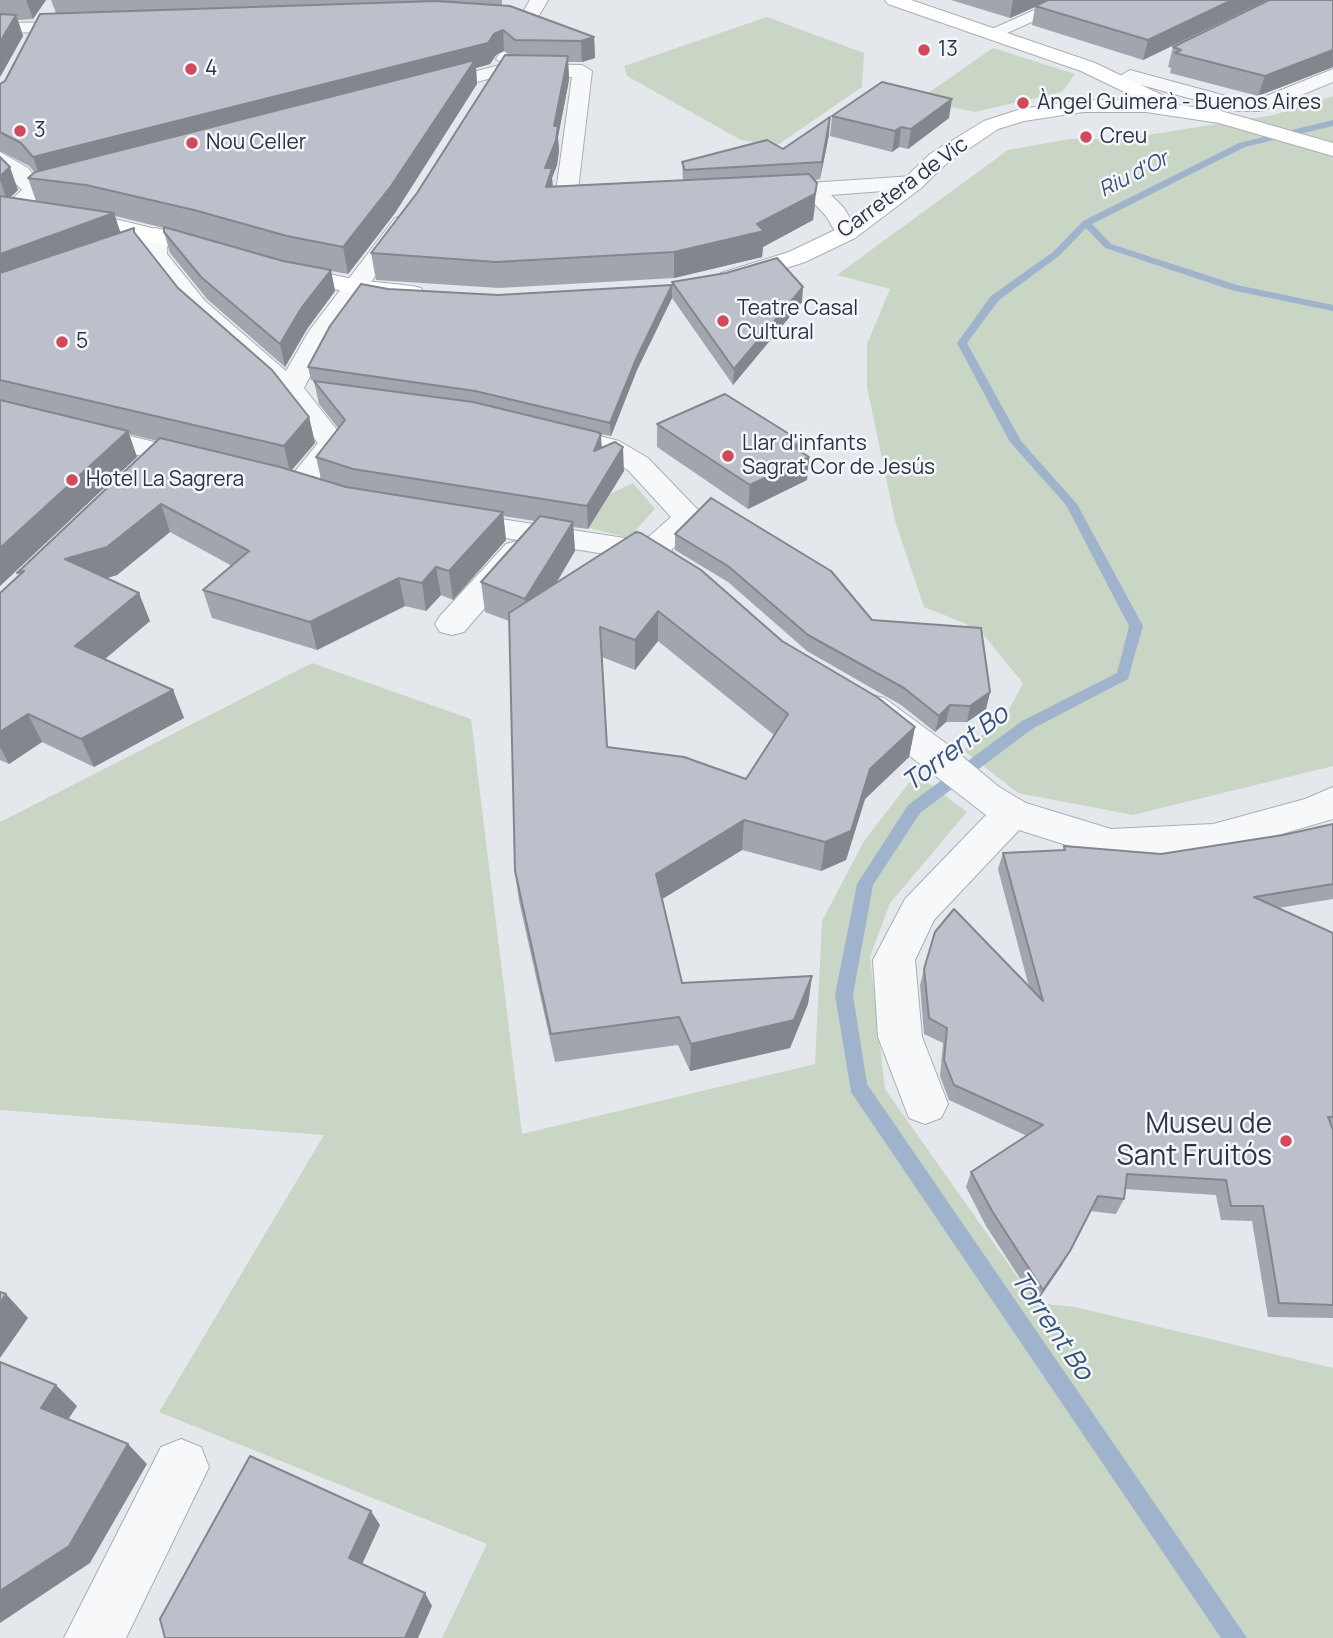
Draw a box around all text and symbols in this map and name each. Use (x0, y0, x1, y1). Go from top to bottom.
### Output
place label: 13 (938, 37, 958, 63)
marker: 13 (916, 42, 932, 58)
place label: 4 (205, 56, 217, 82)
marker: 4 (183, 61, 199, 77)
place label: Àngel Guimerà - Buenos Aires (1037, 90, 1321, 116)
marker: Àngel Guimerà - Buenos Aires (1015, 95, 1031, 111)
place label: 3 (34, 118, 46, 144)
marker: 3 (12, 123, 28, 139)
place label: Creu (1100, 124, 1147, 150)
marker: Creu (1078, 129, 1094, 145)
place label: Nou Celler (206, 130, 306, 156)
street label: Carretera de Vic (833, 132, 973, 244)
marker: Nou Celler (184, 135, 200, 151)
water label: Riu d'Or (1095, 147, 1173, 203)
place label: Teatre Casal Cultural (737, 296, 858, 346)
marker: Teatre Casal Cultural (715, 313, 731, 329)
place label: 5 (76, 329, 88, 355)
marker: 5 (54, 334, 70, 350)
place label: Llar d'infants Sagrat Cor de Jesús (742, 431, 935, 481)
marker: Llar d'infants Sagrat Cor de Jesús (720, 448, 736, 464)
place label: Hotel La Sagrera (86, 467, 244, 493)
marker: Hotel La Sagrera (64, 472, 80, 488)
water label: Torrent Bo (897, 699, 1015, 799)
place label: Museu de Sant Fruitós (1117, 1108, 1272, 1174)
marker: Museu de Sant Fruitós (1278, 1133, 1294, 1149)
water label: Torrent Bo (1003, 1266, 1099, 1386)

